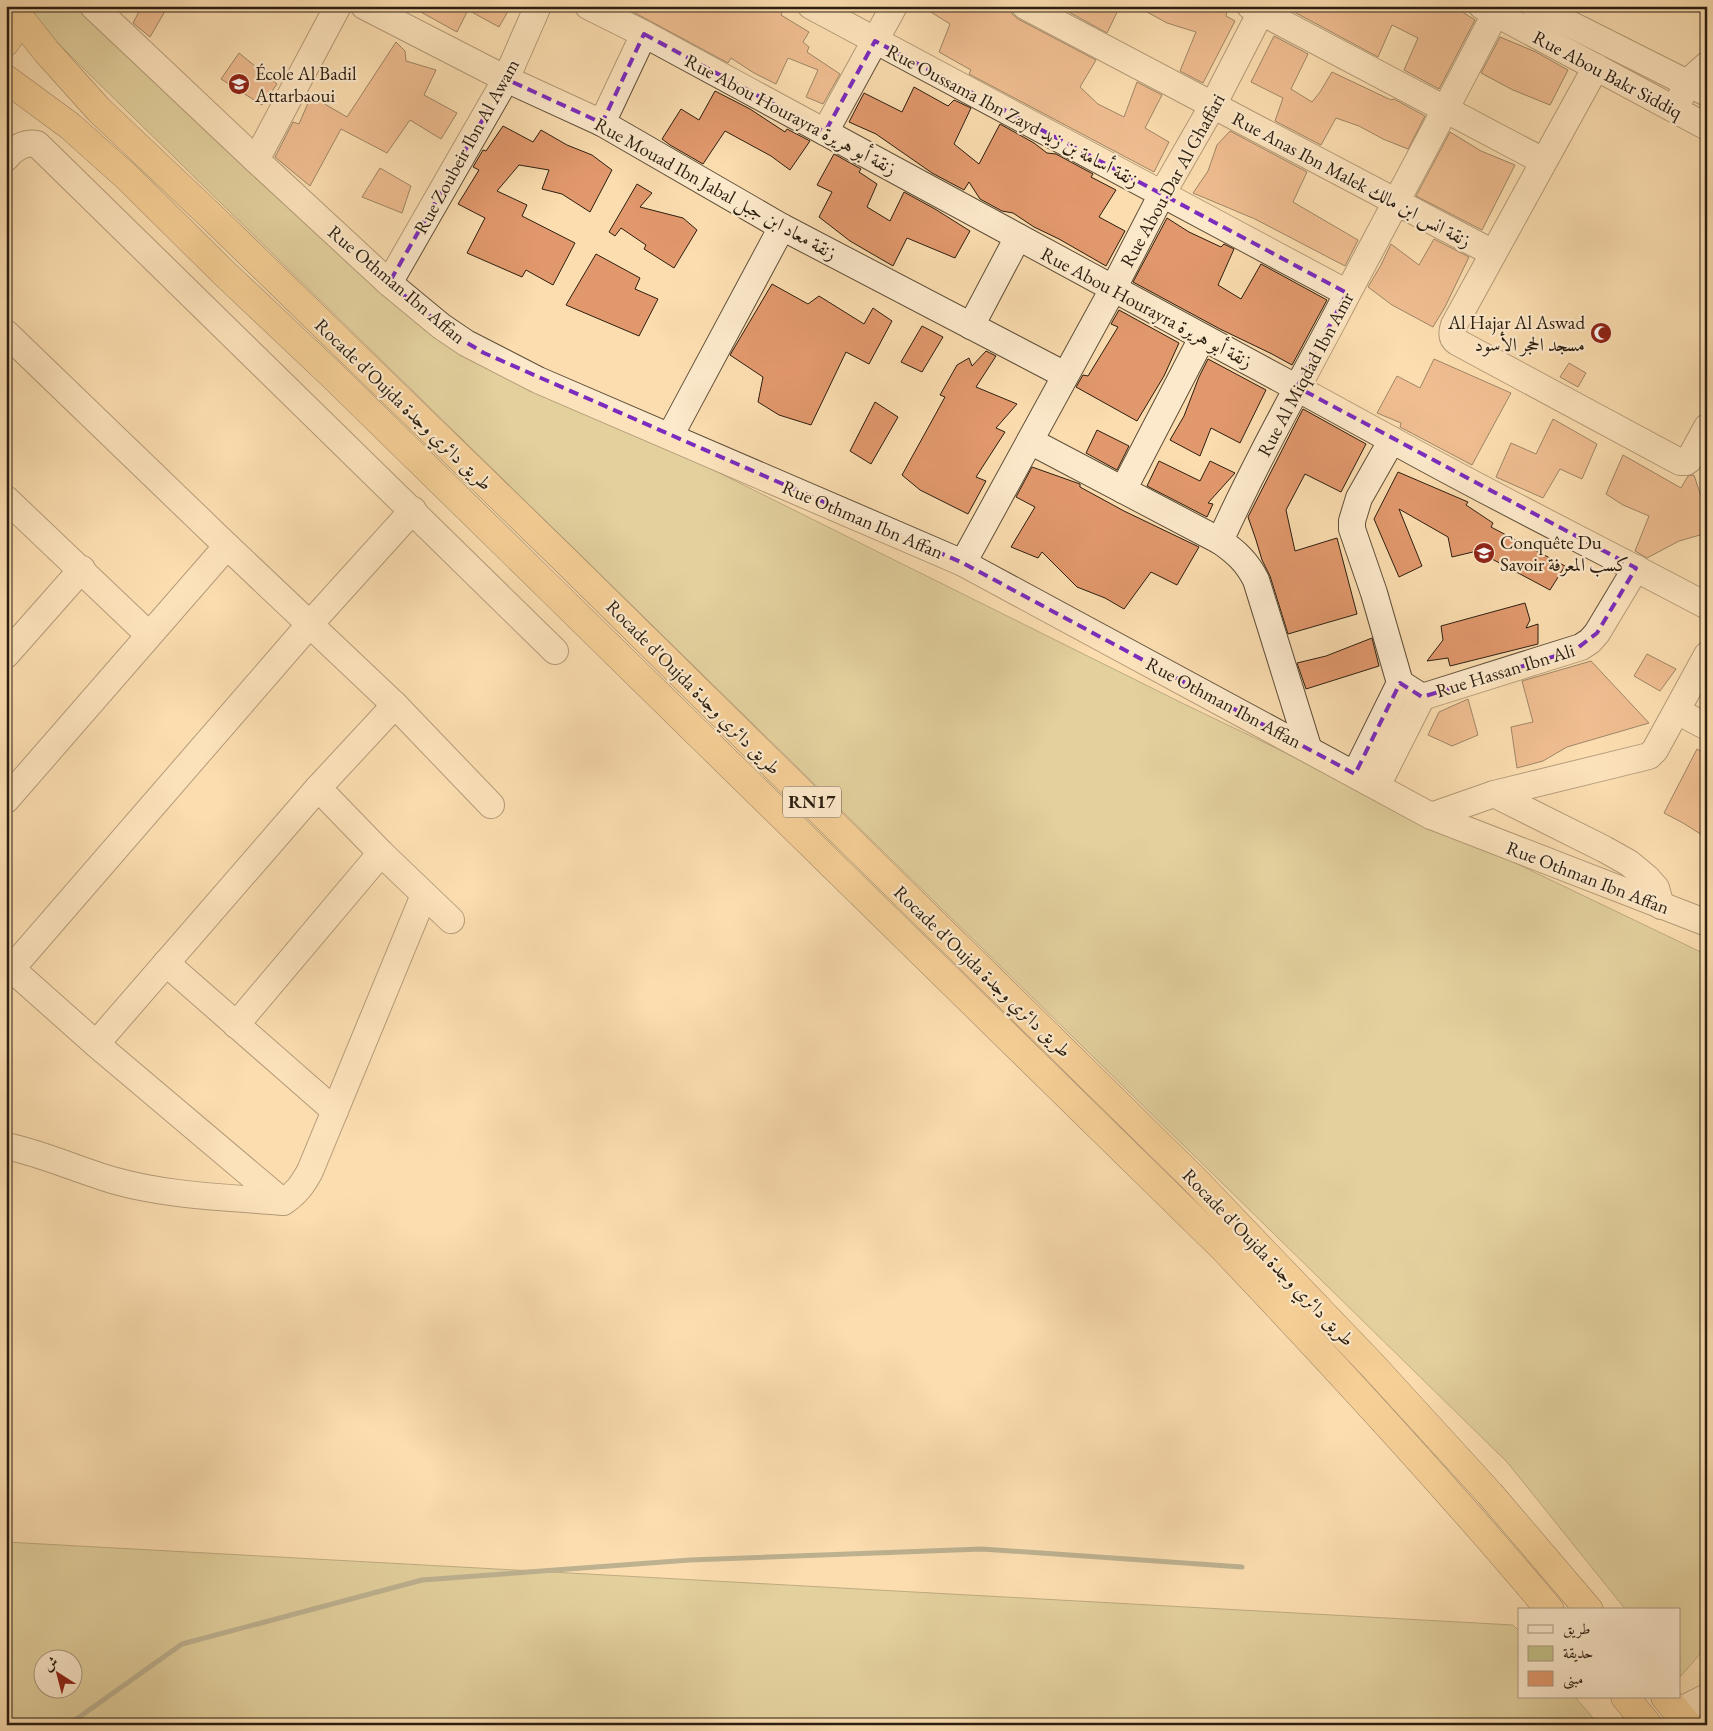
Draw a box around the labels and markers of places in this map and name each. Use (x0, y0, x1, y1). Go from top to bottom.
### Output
place label: École Al Badil Attarbaoui (254, 61, 357, 108)
school or university icon: École Al Badil Attarbaoui (227, 72, 251, 96)
place label: Al Hajar Al Aswad مسجد الحجر الأسود (1447, 310, 1585, 357)
mosque icon: Al Hajar Al Aswad مسجد الحجر الأسود (1589, 321, 1613, 345)
place label: Conquête Du Savoir كسب المعرفة (1500, 530, 1629, 577)
school or university icon: Conquête Du Savoir كسب المعرفة (1472, 541, 1496, 565)

